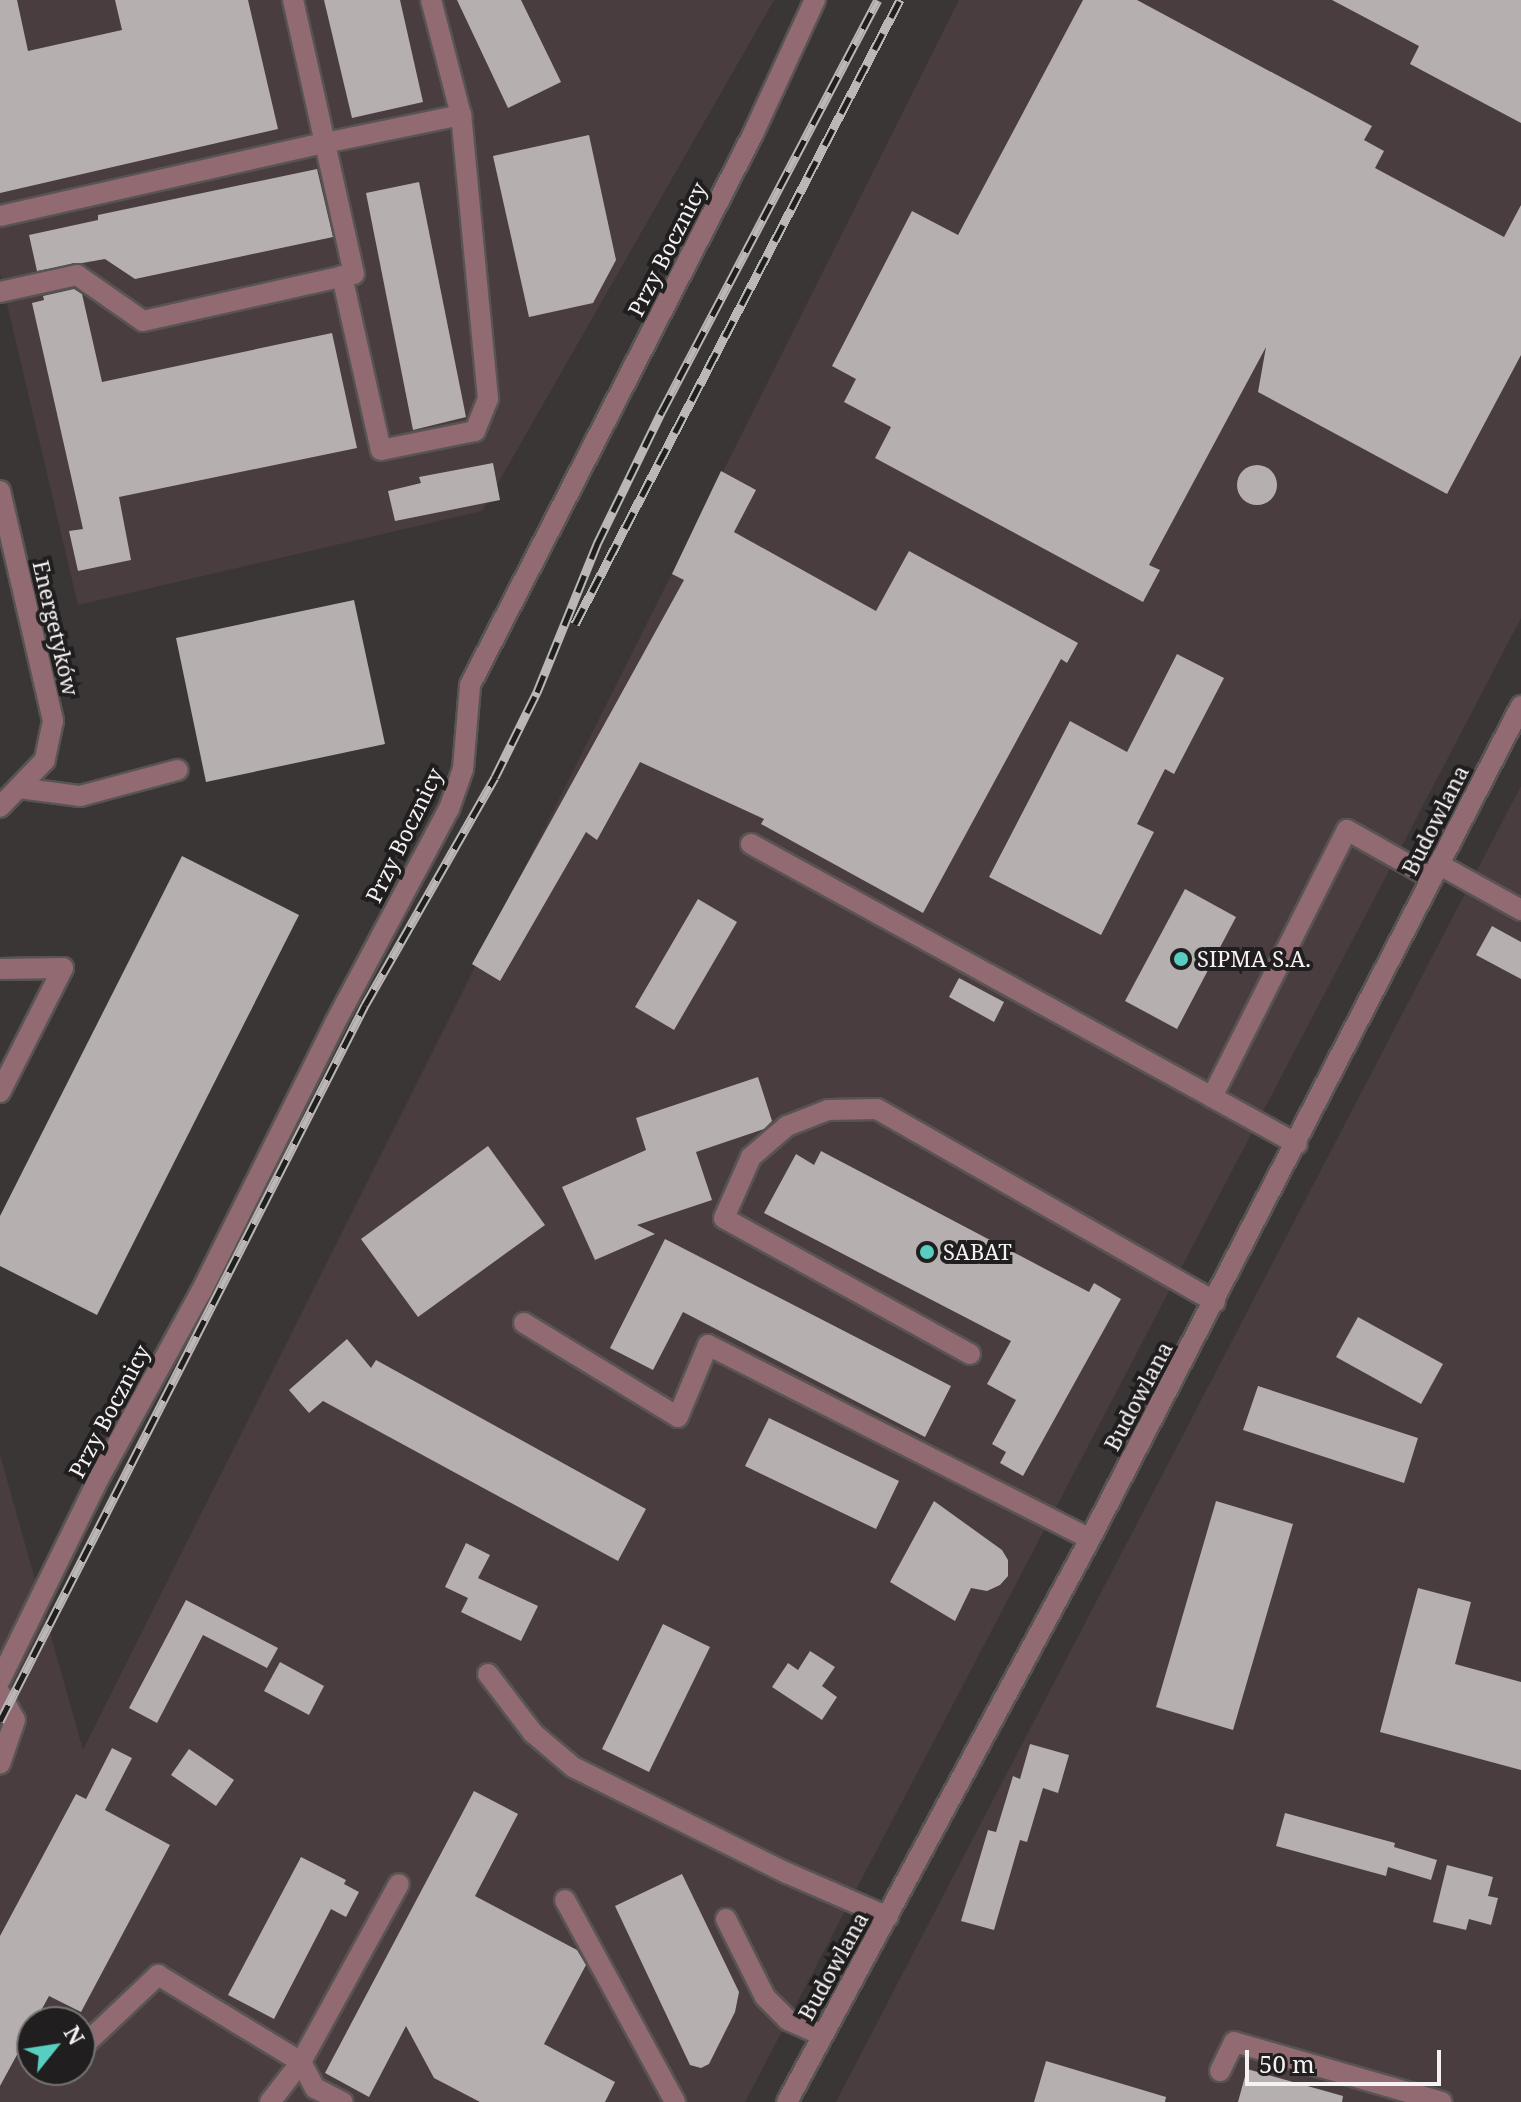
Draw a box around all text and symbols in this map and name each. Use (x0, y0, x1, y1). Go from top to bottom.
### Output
street label: Przy Bocznicy (622, 178, 712, 320)
street label: Energetyków (28, 558, 84, 698)
street label: Budowlana (1396, 761, 1474, 879)
street label: Przy Bocznicy (360, 763, 448, 907)
place label: SIPMA S.A. (1197, 946, 1311, 972)
marker: SIPMA S.A. (1172, 950, 1190, 968)
place label: SABAT (943, 1239, 1012, 1265)
marker: SABAT (918, 1243, 936, 1261)
street label: Budowlana (1098, 1337, 1178, 1455)
street label: Przy Bocznicy (63, 1340, 155, 1482)
street label: Budowlana (793, 1907, 873, 2025)
north arrow (16, 2006, 96, 2086)
text: N (58, 2020, 92, 2050)
scale bar (1249, 2034, 1445, 2084)
text: 50 m (1259, 2047, 1315, 2080)

